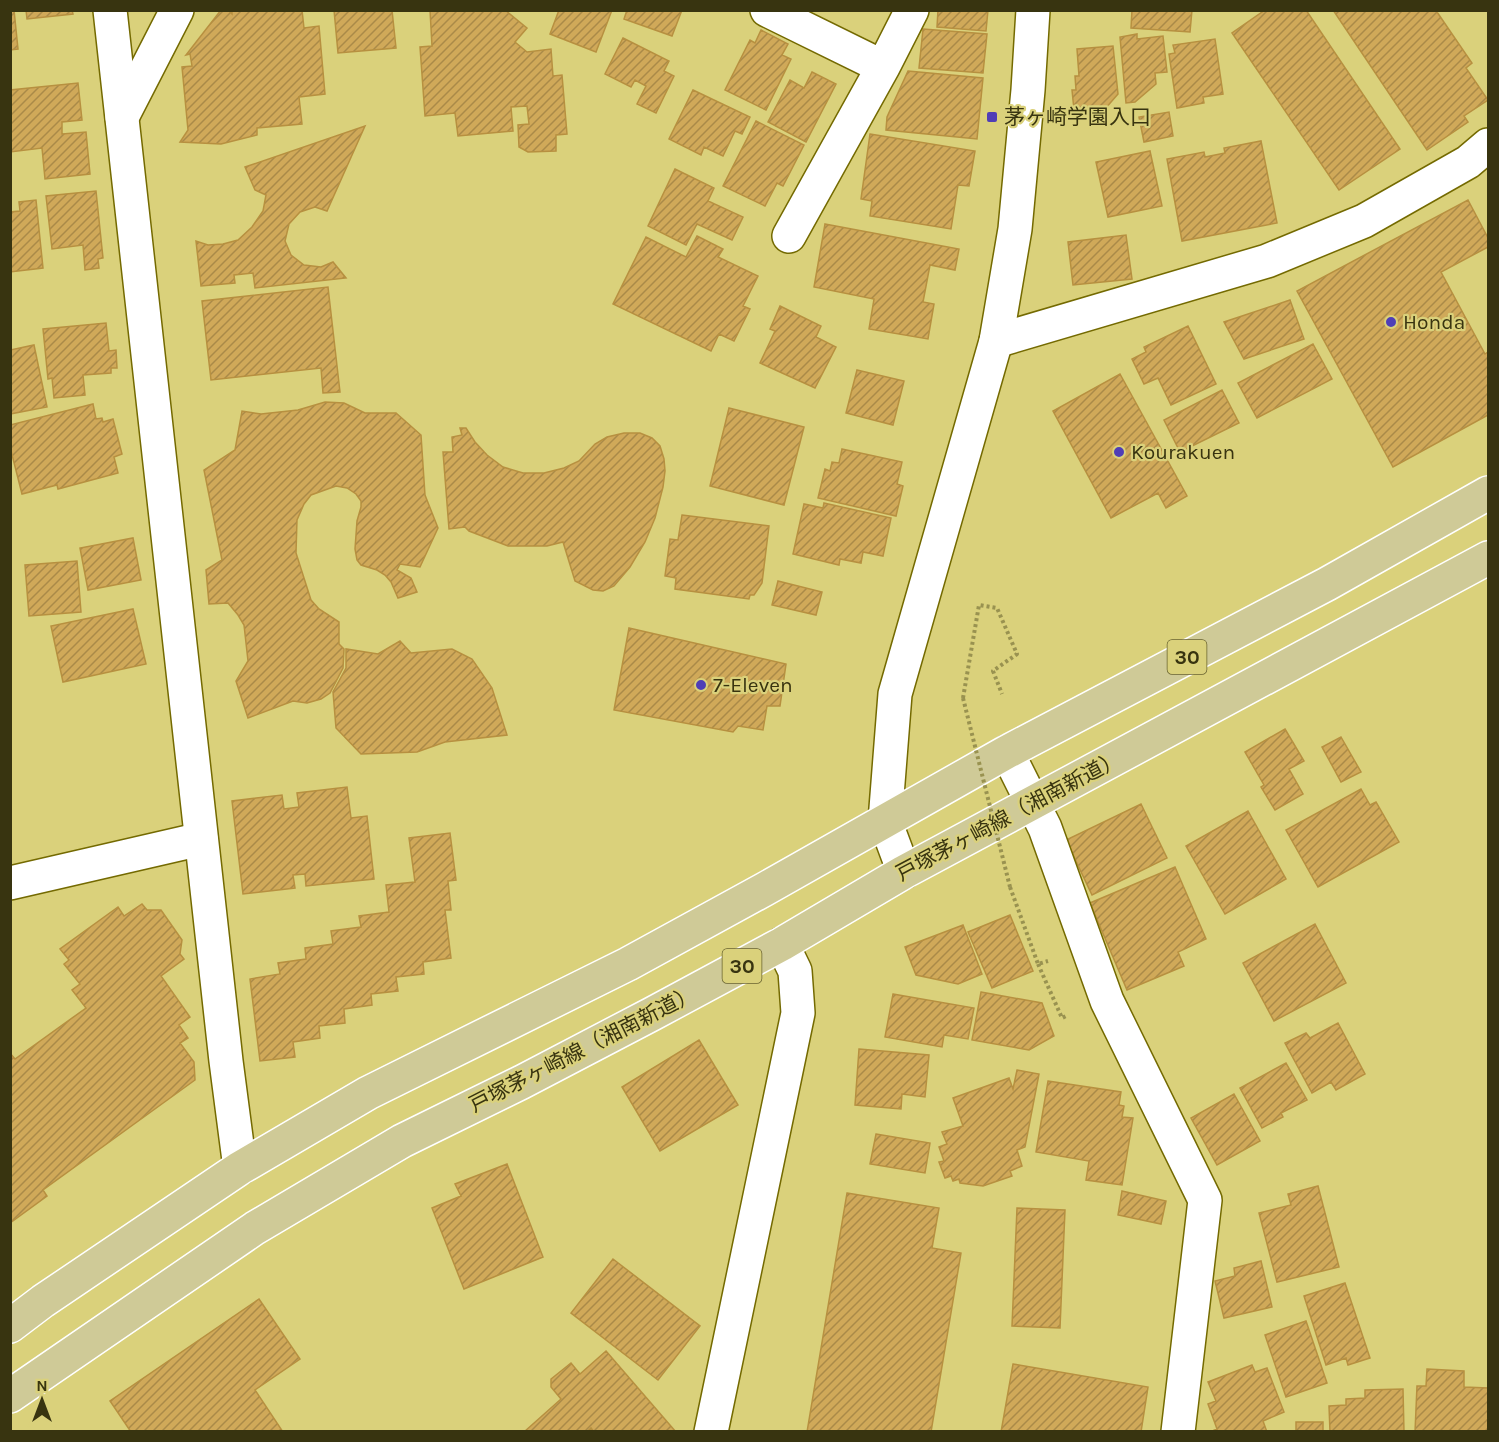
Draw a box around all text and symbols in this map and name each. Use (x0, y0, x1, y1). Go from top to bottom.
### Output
place label: 茅ヶ崎学園入口 (1004, 105, 1151, 129)
marker: 茅ヶ崎学園入口 (985, 110, 999, 124)
place label: Honda (1403, 310, 1465, 334)
marker: Honda (1384, 315, 1398, 329)
place label: Kourakuen (1131, 440, 1235, 464)
marker: Kourakuen (1112, 445, 1126, 459)
road number: 30 (1168, 640, 1206, 674)
place label: 7-Eleven (713, 673, 793, 697)
marker: 7-Eleven (694, 678, 708, 692)
street label: 戸塚茅ヶ崎線（湘南新道） (892, 746, 1126, 886)
road number: 30 (722, 949, 762, 983)
street label: 戸塚茅ヶ崎線（湘南新道） (465, 981, 701, 1117)
north arrow (12, 1370, 72, 1430)
text: N (36, 1376, 48, 1395)

